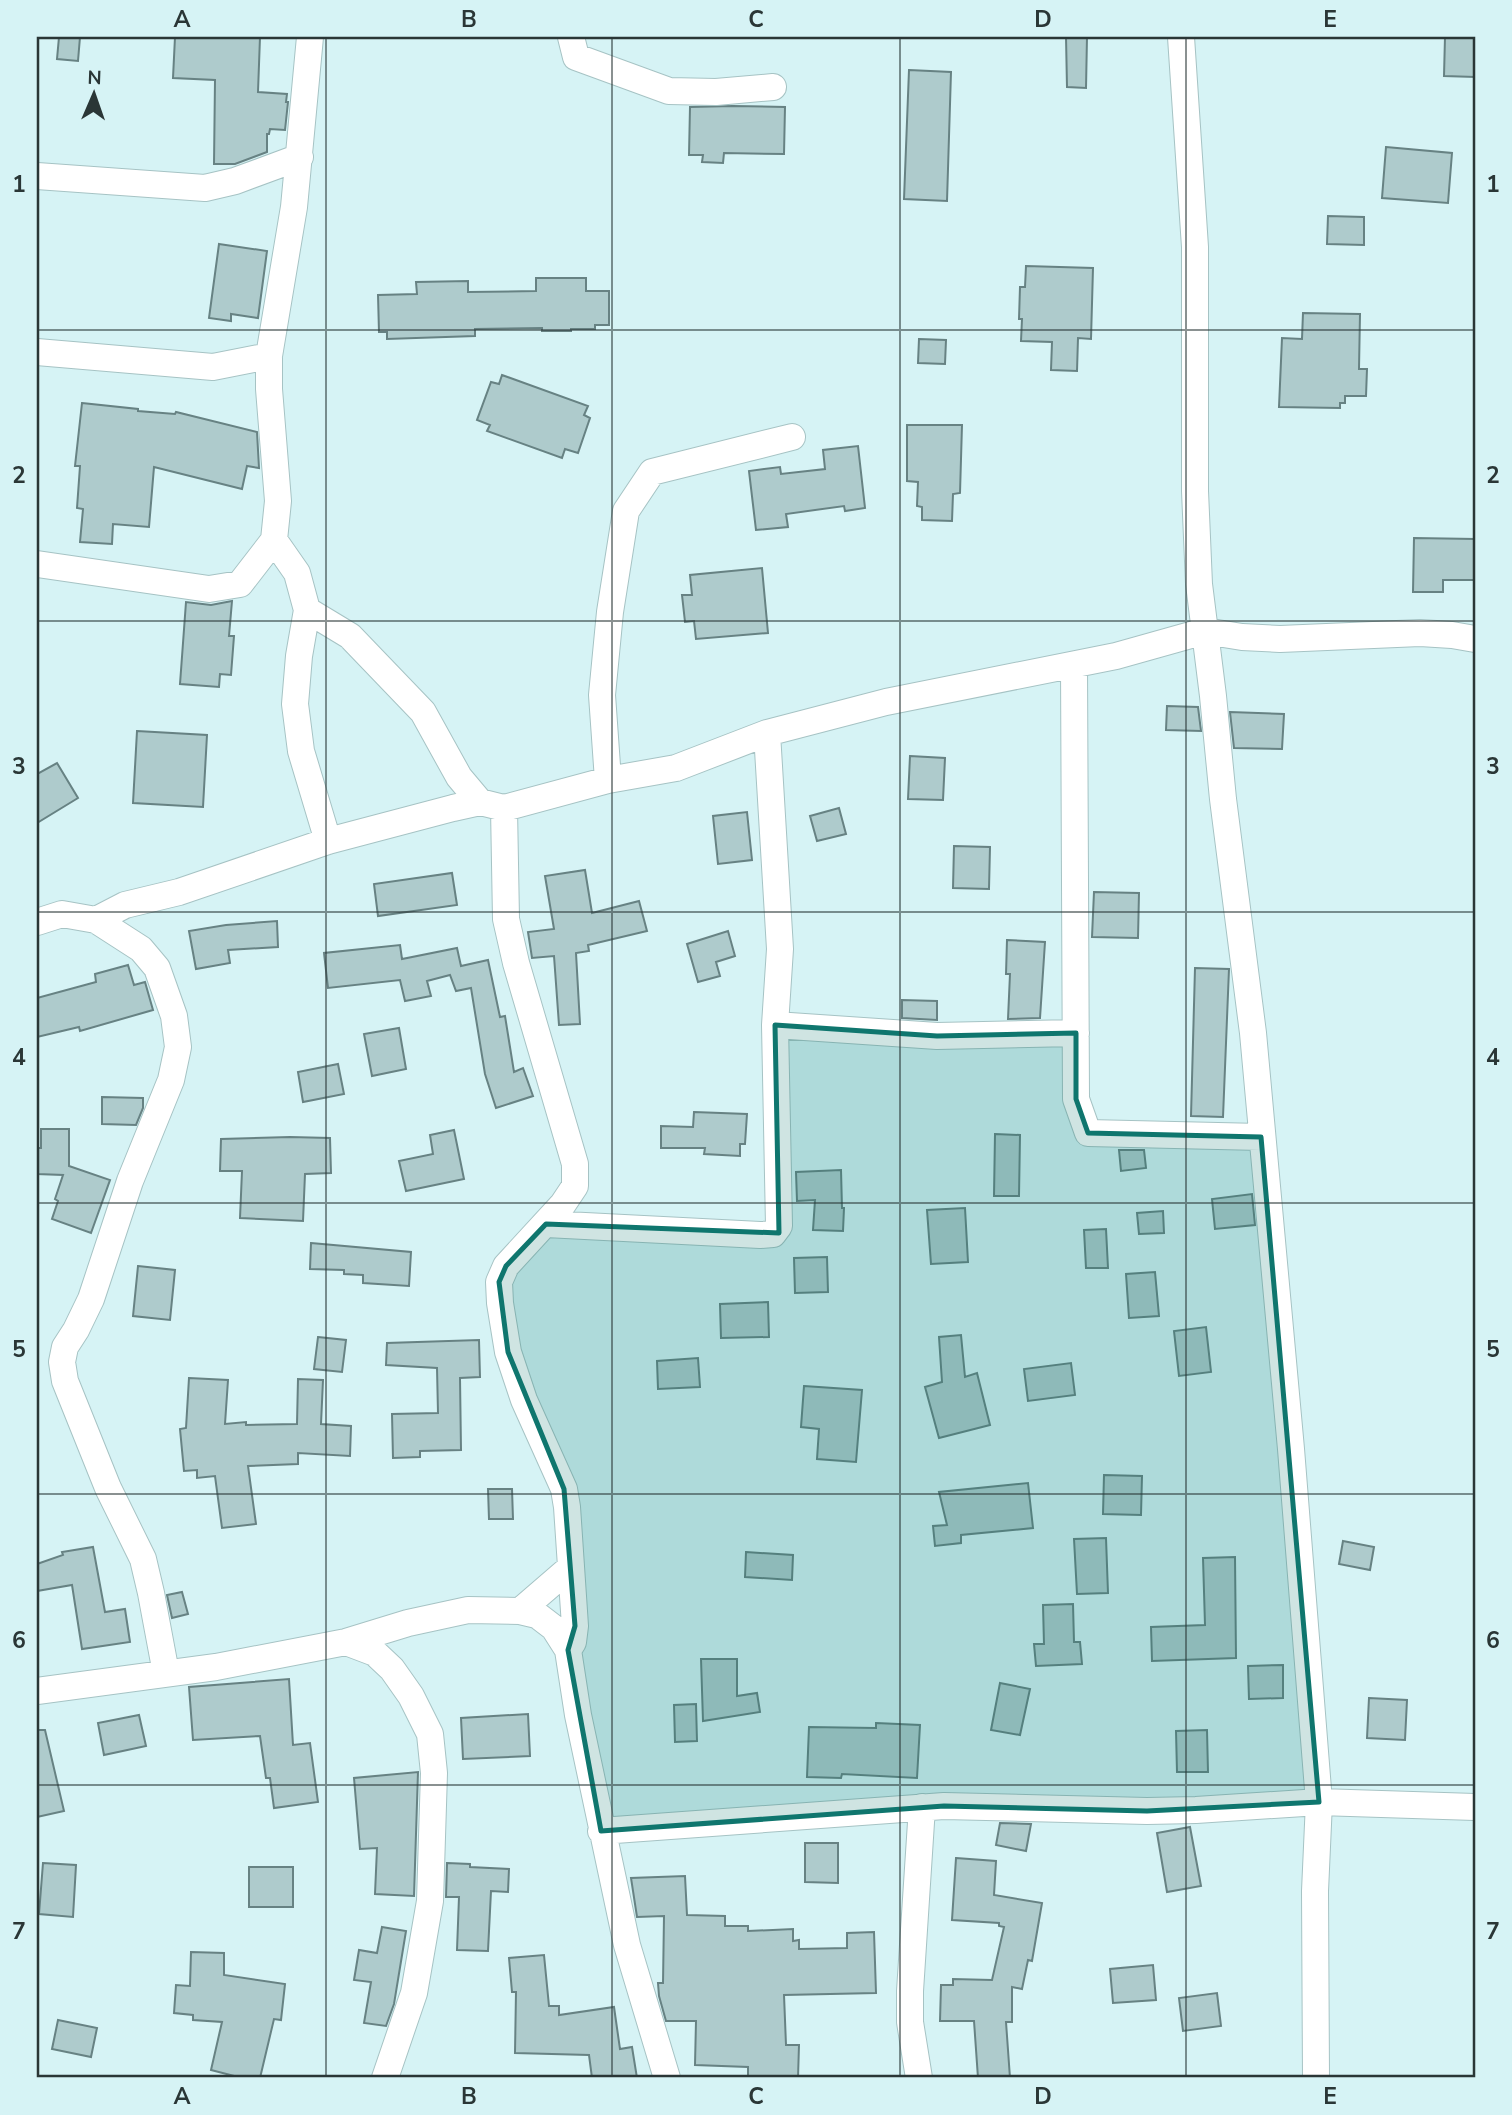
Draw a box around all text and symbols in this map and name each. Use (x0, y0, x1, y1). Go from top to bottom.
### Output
text: A (173, 4, 191, 35)
text: B (461, 4, 477, 35)
text: C (748, 4, 764, 35)
text: D (1034, 4, 1052, 35)
text: E (1323, 4, 1337, 35)
north arrow (60, 60, 130, 130)
text: N (87, 65, 102, 91)
text: 1 (12, 169, 26, 200)
text: 1 (1486, 169, 1500, 200)
text: 2 (12, 460, 26, 491)
text: 2 (1486, 460, 1500, 491)
text: 3 (12, 751, 26, 782)
text: 3 (1486, 751, 1500, 782)
text: 4 (12, 1042, 26, 1073)
text: 4 (1486, 1042, 1500, 1073)
text: 5 (12, 1334, 26, 1365)
text: 5 (1486, 1334, 1500, 1365)
text: 6 (12, 1625, 26, 1656)
text: 6 (1486, 1625, 1500, 1656)
text: 7 (12, 1916, 26, 1947)
text: 7 (1486, 1916, 1500, 1947)
text: A (173, 2081, 191, 2112)
text: B (461, 2081, 477, 2112)
text: C (748, 2081, 764, 2112)
text: D (1034, 2081, 1052, 2112)
text: E (1323, 2081, 1337, 2112)

